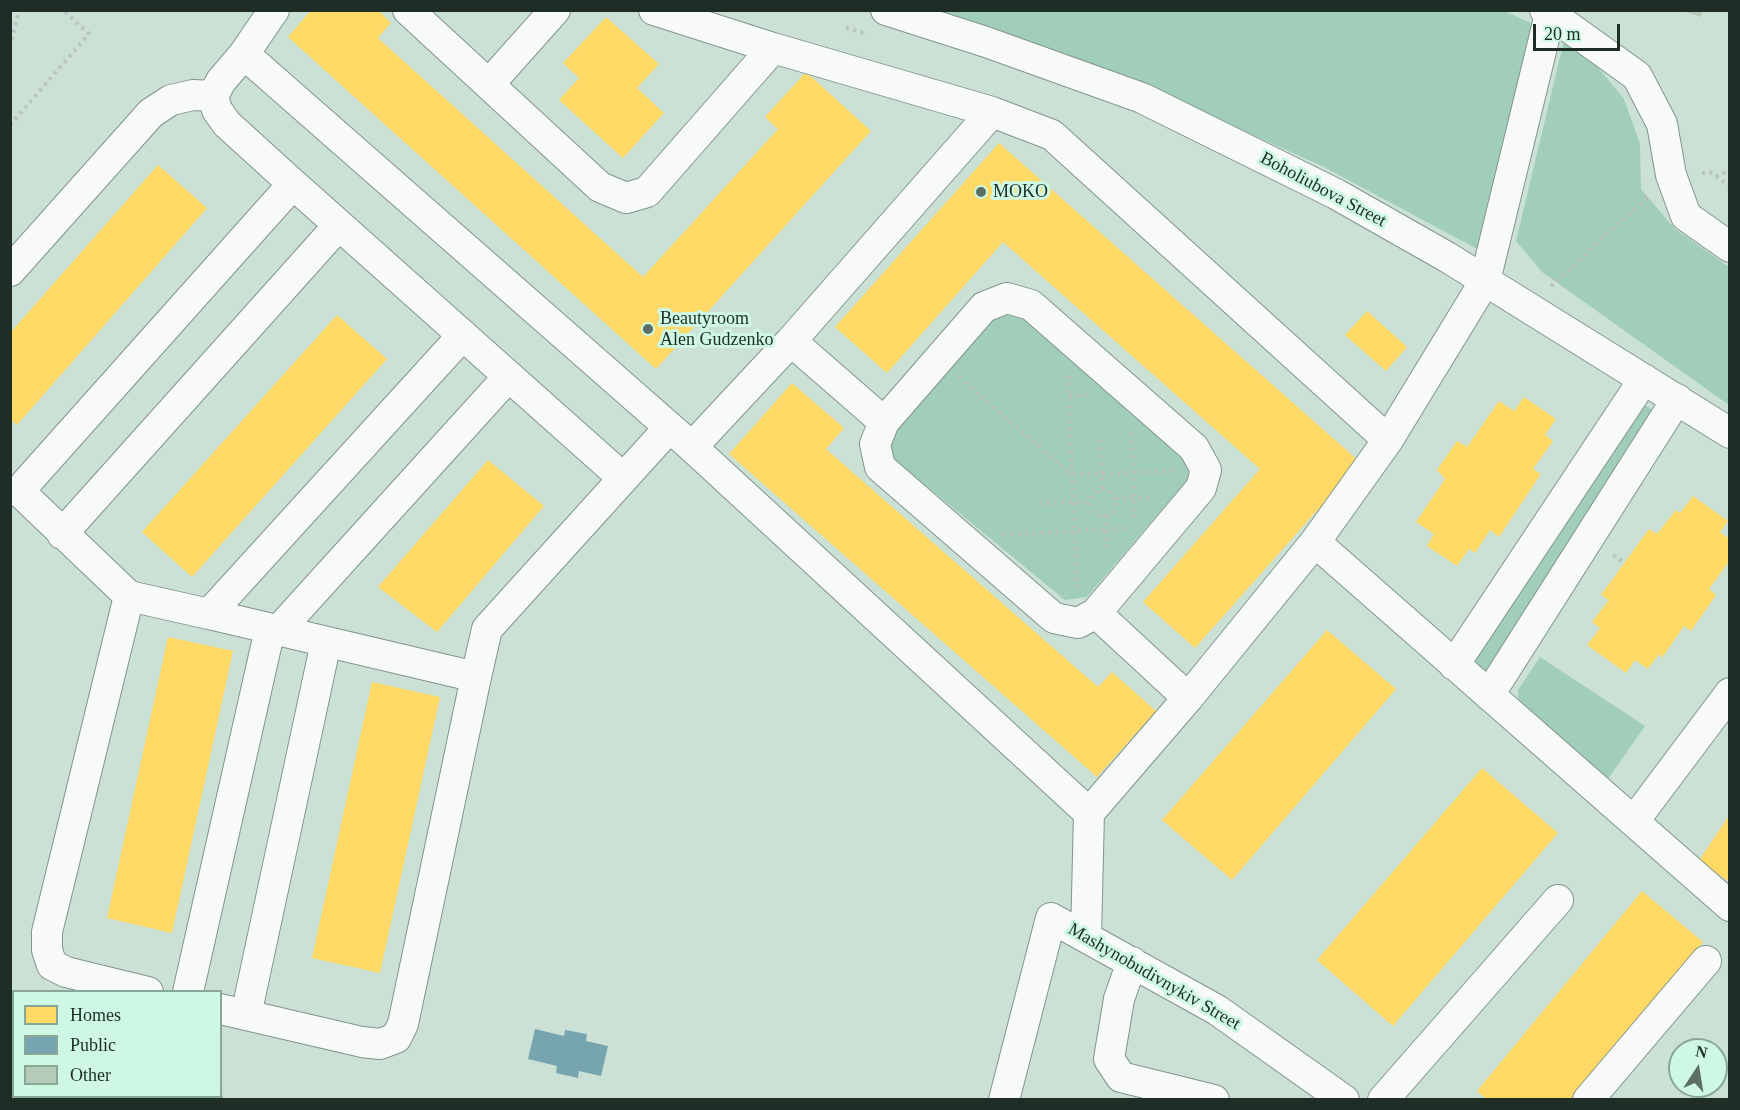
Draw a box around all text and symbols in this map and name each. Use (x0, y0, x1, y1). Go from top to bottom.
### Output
scale bar (1536, 12, 1623, 50)
text: 20 m (1544, 24, 1581, 44)
street label: Boholiubova Street (1256, 148, 1390, 232)
place label: MOKO (993, 181, 1048, 203)
marker: MOKO (974, 185, 988, 199)
place label: Beautyroom Alen Gudzenko (660, 308, 773, 350)
marker: Beautyroom Alen Gudzenko (641, 322, 655, 336)
street label: Mashynobudivnykiv Street (1064, 919, 1244, 1035)
legend (12, 990, 222, 1098)
text: Homes (70, 1005, 121, 1025)
text: Public (70, 1035, 116, 1055)
north arrow (1668, 1038, 1728, 1098)
text: N (1694, 1042, 1709, 1061)
text: Other (70, 1065, 111, 1085)

